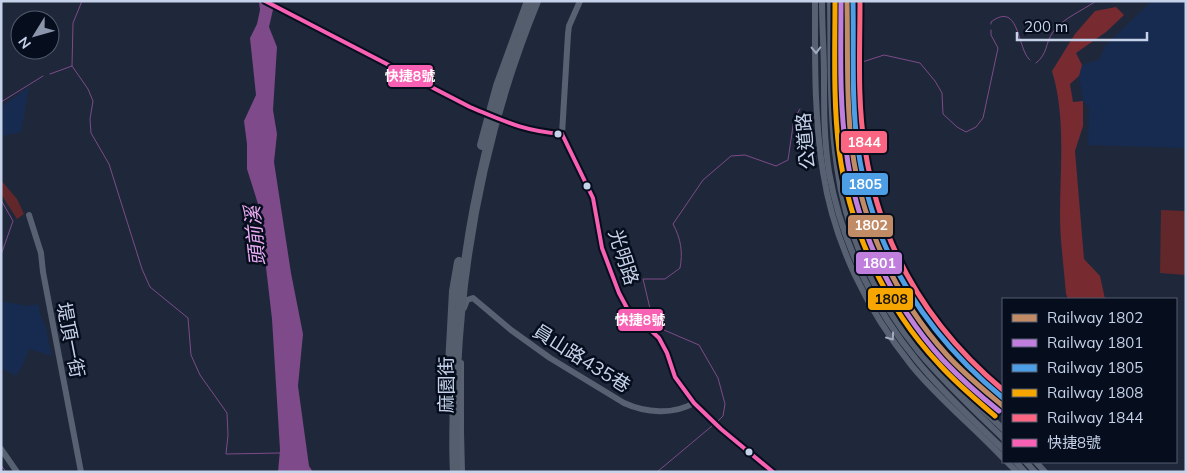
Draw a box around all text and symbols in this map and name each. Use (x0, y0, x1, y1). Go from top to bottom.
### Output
north arrow (10, 10, 60, 60)
scale bar (1017, 10, 1147, 42)
text: 200 m (1024, 17, 1068, 36)
text: N (14, 33, 35, 52)
one-way arrow (811, 46, 821, 54)
line badge: 快捷8號 (387, 64, 434, 88)
text: 快捷8號 (385, 67, 435, 85)
street label: 公道路 (791, 112, 819, 170)
unlabelled marker (553, 129, 563, 139)
line badge: 1844 (840, 130, 888, 154)
text: 1844 (847, 133, 881, 151)
line badge: 1805 (841, 172, 889, 196)
text: 1805 (848, 175, 882, 193)
unlabelled marker (582, 181, 592, 191)
water label: 頭前溪 (239, 202, 270, 267)
line badge: 1802 (847, 214, 894, 238)
text: 1802 (854, 216, 888, 234)
street label: 光明路 (604, 226, 644, 288)
line badge: 1801 (855, 251, 903, 275)
text: 1801 (862, 254, 896, 272)
line badge: 1808 (867, 287, 914, 311)
text: 1808 (874, 290, 908, 308)
legend (1002, 298, 1177, 463)
street label: 堤頂一街 (52, 300, 90, 380)
line badge: 快捷8號 (617, 308, 664, 332)
text: Railway 1802 (1047, 308, 1143, 327)
text: 快捷8號 (615, 311, 665, 329)
street label: 員山路435巷 (529, 319, 635, 397)
one-way arrow (885, 331, 893, 340)
text: Railway 1801 (1047, 333, 1143, 352)
street label: 麻園街 (434, 356, 458, 414)
text: Railway 1805 (1047, 358, 1143, 377)
text: Railway 1808 (1047, 383, 1143, 402)
text: Railway 1844 (1047, 408, 1143, 427)
text: 快捷8號 (1047, 433, 1101, 452)
unlabelled marker (744, 447, 754, 457)

